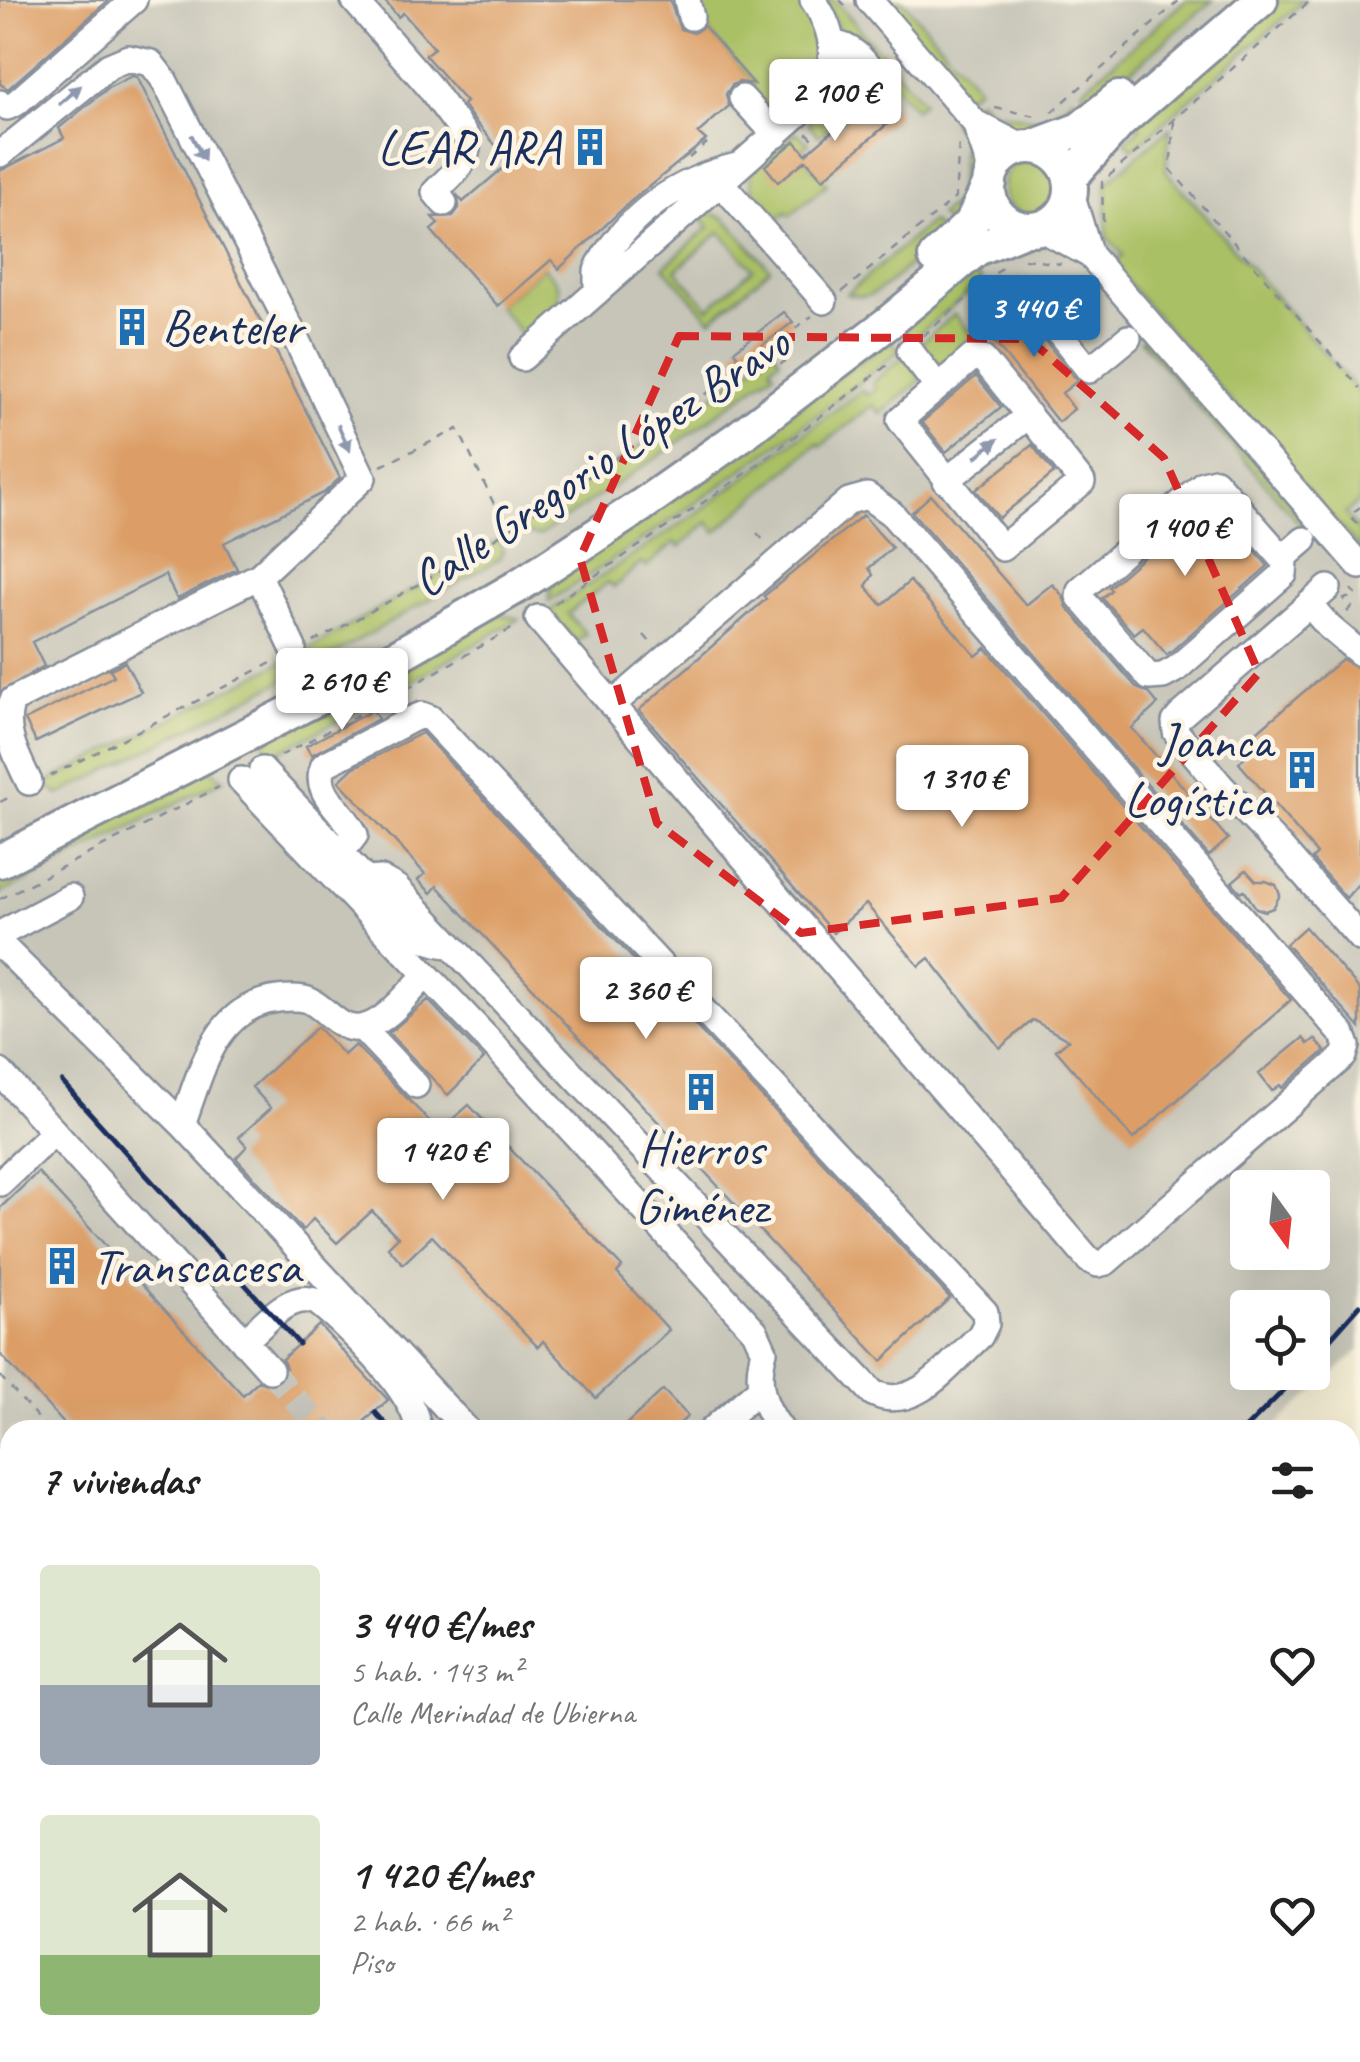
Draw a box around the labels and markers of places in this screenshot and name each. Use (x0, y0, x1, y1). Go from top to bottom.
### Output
pin: 2 100 € (743, 59, 927, 144)
place label: LEAR ARA (378, 116, 562, 179)
building icon: LEAR ARA (569, 126, 611, 168)
pin: 3 440 € (942, 275, 1126, 360)
place label: Benteler (162, 296, 307, 359)
building icon: Benteler (111, 306, 153, 348)
pin: 1 400 € (1093, 494, 1277, 579)
pin: 2 610 € (250, 648, 434, 733)
place label: Joanca Logística (1124, 710, 1276, 831)
pin: 1 310 € (870, 745, 1054, 830)
building icon: Joanca Logística (1281, 749, 1323, 791)
pin: 2 360 € (554, 957, 738, 1042)
building icon: Hierros Giménez (680, 1071, 722, 1113)
place label: Hierros Giménez (635, 1117, 772, 1238)
pin: 1 420 € (351, 1118, 535, 1203)
place label: Transcacesa (92, 1235, 304, 1298)
building icon: Transcacesa (41, 1245, 83, 1287)

